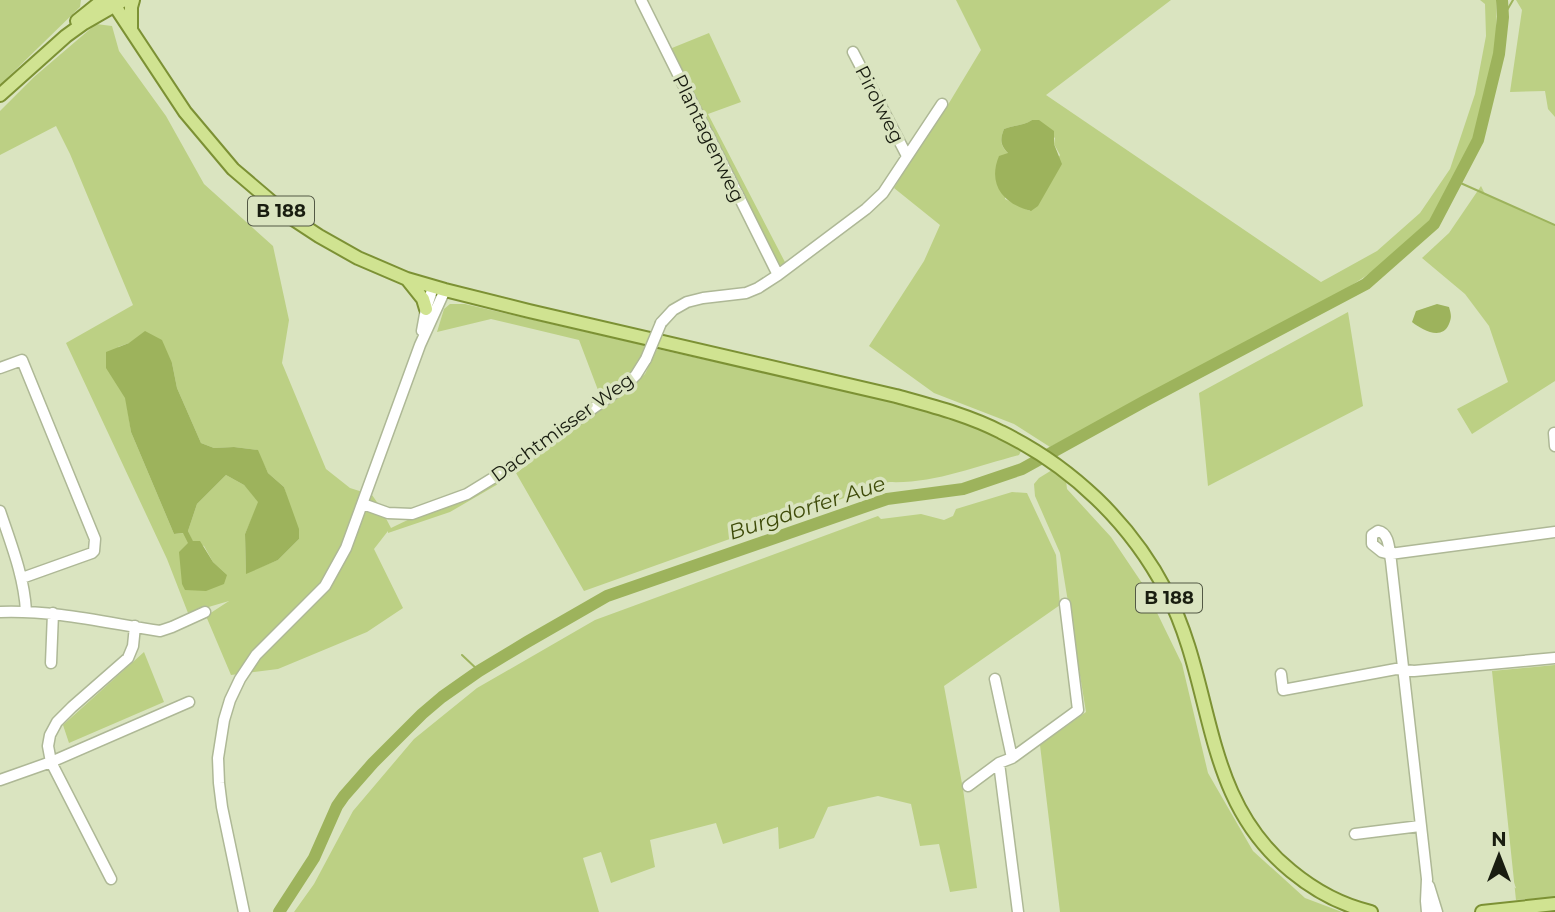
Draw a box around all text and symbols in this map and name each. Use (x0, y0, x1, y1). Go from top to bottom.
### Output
street label: Pirolweg (850, 62, 909, 147)
street label: Plantagenweg (668, 71, 749, 206)
road number: B 188 (248, 196, 314, 226)
street label: Dachtmisser Weg (487, 368, 638, 487)
water label: Burgdorfer Aue (725, 470, 888, 545)
road number: B 188 (1136, 584, 1202, 612)
north arrow (1464, 821, 1534, 891)
text: N (1491, 828, 1507, 851)

